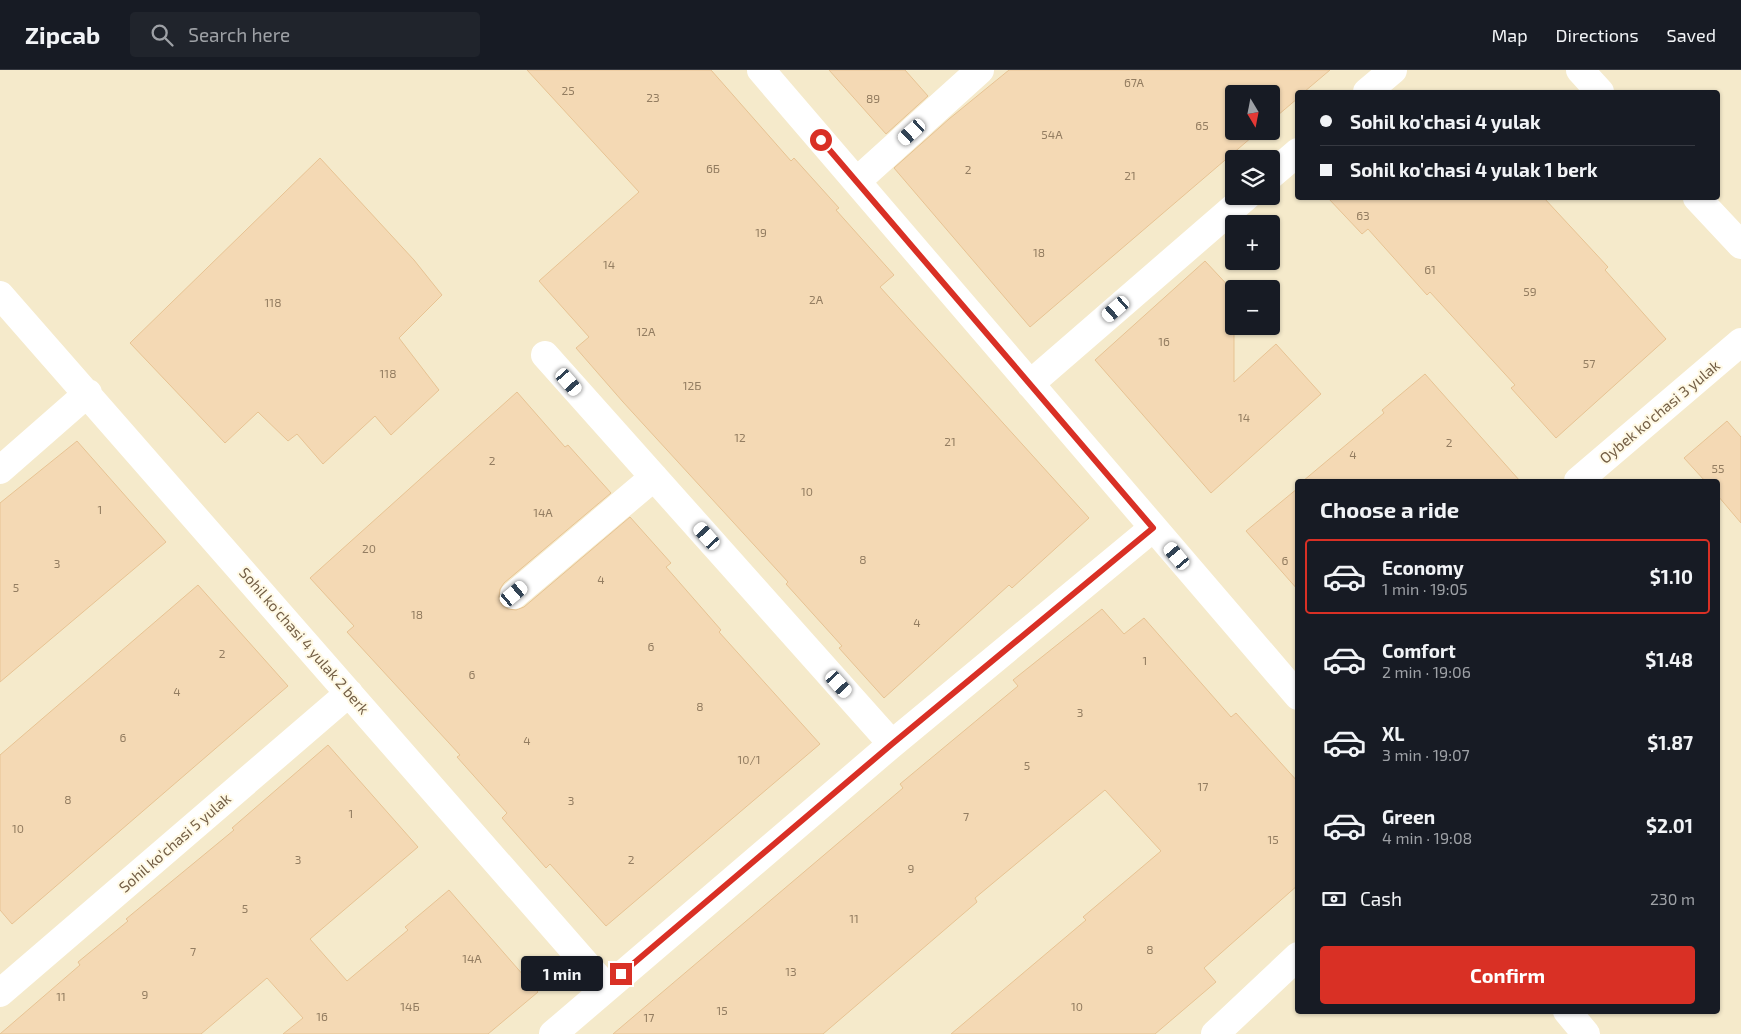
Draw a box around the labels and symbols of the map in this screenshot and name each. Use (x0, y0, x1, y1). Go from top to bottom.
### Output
house number: 67A (1124, 75, 1145, 89)
house number: 25 (561, 83, 575, 97)
north arrow (1225, 85, 1280, 140)
house number: 23 (646, 90, 660, 104)
house number: 89 (866, 91, 880, 105)
car (895, 116, 928, 148)
house number: 65 (1195, 118, 1209, 132)
house number: 54A (1041, 127, 1063, 141)
route start (810, 129, 832, 151)
house number: 6Б (706, 161, 720, 175)
house number: 2 (965, 162, 972, 176)
house number: 21 (1124, 168, 1136, 182)
house number: 63 (1356, 208, 1370, 222)
house number: 19 (755, 225, 767, 239)
house number: 18 (1033, 245, 1045, 259)
house number: 14 (603, 257, 615, 271)
house number: 61 (1424, 262, 1436, 276)
house number: 59 (1523, 284, 1537, 298)
house number: 2A (809, 292, 824, 306)
car (1099, 293, 1132, 325)
house number: 118 (265, 295, 281, 309)
house number: 12A (637, 324, 656, 338)
house number: 16 (1158, 334, 1170, 348)
house number: 57 (1583, 356, 1595, 370)
street label: Oybek ko'chasi 3 yulak (1596, 356, 1723, 467)
house number: 118 (380, 366, 396, 380)
car (553, 366, 584, 398)
house number: 12Б (683, 378, 701, 392)
house number: 14 (1238, 410, 1250, 424)
house number: 12 (734, 430, 746, 444)
house number: 21 (944, 434, 956, 448)
house number: 2 (1446, 435, 1453, 449)
house number: 4 (1349, 447, 1357, 461)
house number: 2 (489, 453, 496, 467)
house number: 55 (1712, 461, 1724, 475)
house number: 10 (801, 484, 813, 498)
house number: 1 (98, 502, 102, 516)
house number: 14A (533, 505, 553, 519)
car (691, 520, 722, 552)
car (1161, 540, 1192, 572)
house number: 20 (362, 541, 376, 555)
house number: 8 (859, 552, 867, 566)
house number: 6 (1282, 553, 1289, 567)
house number: 3 (54, 556, 60, 570)
street label: Sohil ko'chasi 4 yulak 2 berk (236, 563, 374, 718)
house number: 4 (597, 572, 605, 586)
car (497, 579, 530, 609)
house number: 5 (13, 580, 19, 594)
house number: 18 (411, 607, 423, 621)
house number: 4 (913, 615, 921, 629)
house number: 6 (648, 639, 655, 653)
house number: 2 (219, 646, 226, 660)
house number: 1 (1143, 653, 1147, 667)
house number: 6 (469, 667, 476, 681)
car (823, 668, 854, 700)
house number: 4 (173, 684, 181, 698)
house number: 8 (696, 699, 704, 713)
house number: 3 (1077, 705, 1083, 719)
house number: 6 (120, 730, 127, 744)
house number: 4 (523, 733, 531, 747)
house number: 10/1 (738, 752, 761, 766)
house number: 5 (1024, 758, 1030, 772)
house number: 17 (1198, 779, 1208, 793)
street label: Sohil ko'chasi 5 yulak (115, 789, 234, 896)
house number: 8 (64, 792, 72, 806)
house number: 3 (568, 793, 574, 807)
house number: 1 (349, 806, 353, 820)
house number: 7 (963, 809, 969, 823)
house number: 10 (12, 821, 24, 835)
house number: 15 (1267, 832, 1279, 846)
house number: 3 (295, 852, 301, 866)
house number: 2 (628, 852, 635, 866)
house number: 9 (908, 861, 915, 875)
house number: 5 (242, 901, 248, 915)
house number: 11 (849, 911, 859, 925)
house number: 8 (1146, 942, 1154, 956)
house number: 7 (190, 944, 196, 958)
house number: 14A (462, 951, 482, 965)
callout: 1 min (521, 956, 604, 992)
route end (610, 963, 632, 985)
house number: 13 (785, 964, 797, 978)
house number: 9 (142, 987, 149, 1001)
house number: 11 (56, 989, 66, 1003)
house number: 14Б (400, 999, 420, 1013)
house number: 10 (1071, 999, 1083, 1013)
house number: 15 (716, 1003, 728, 1017)
house number: 16 (316, 1009, 328, 1023)
house number: 17 (644, 1010, 654, 1024)

